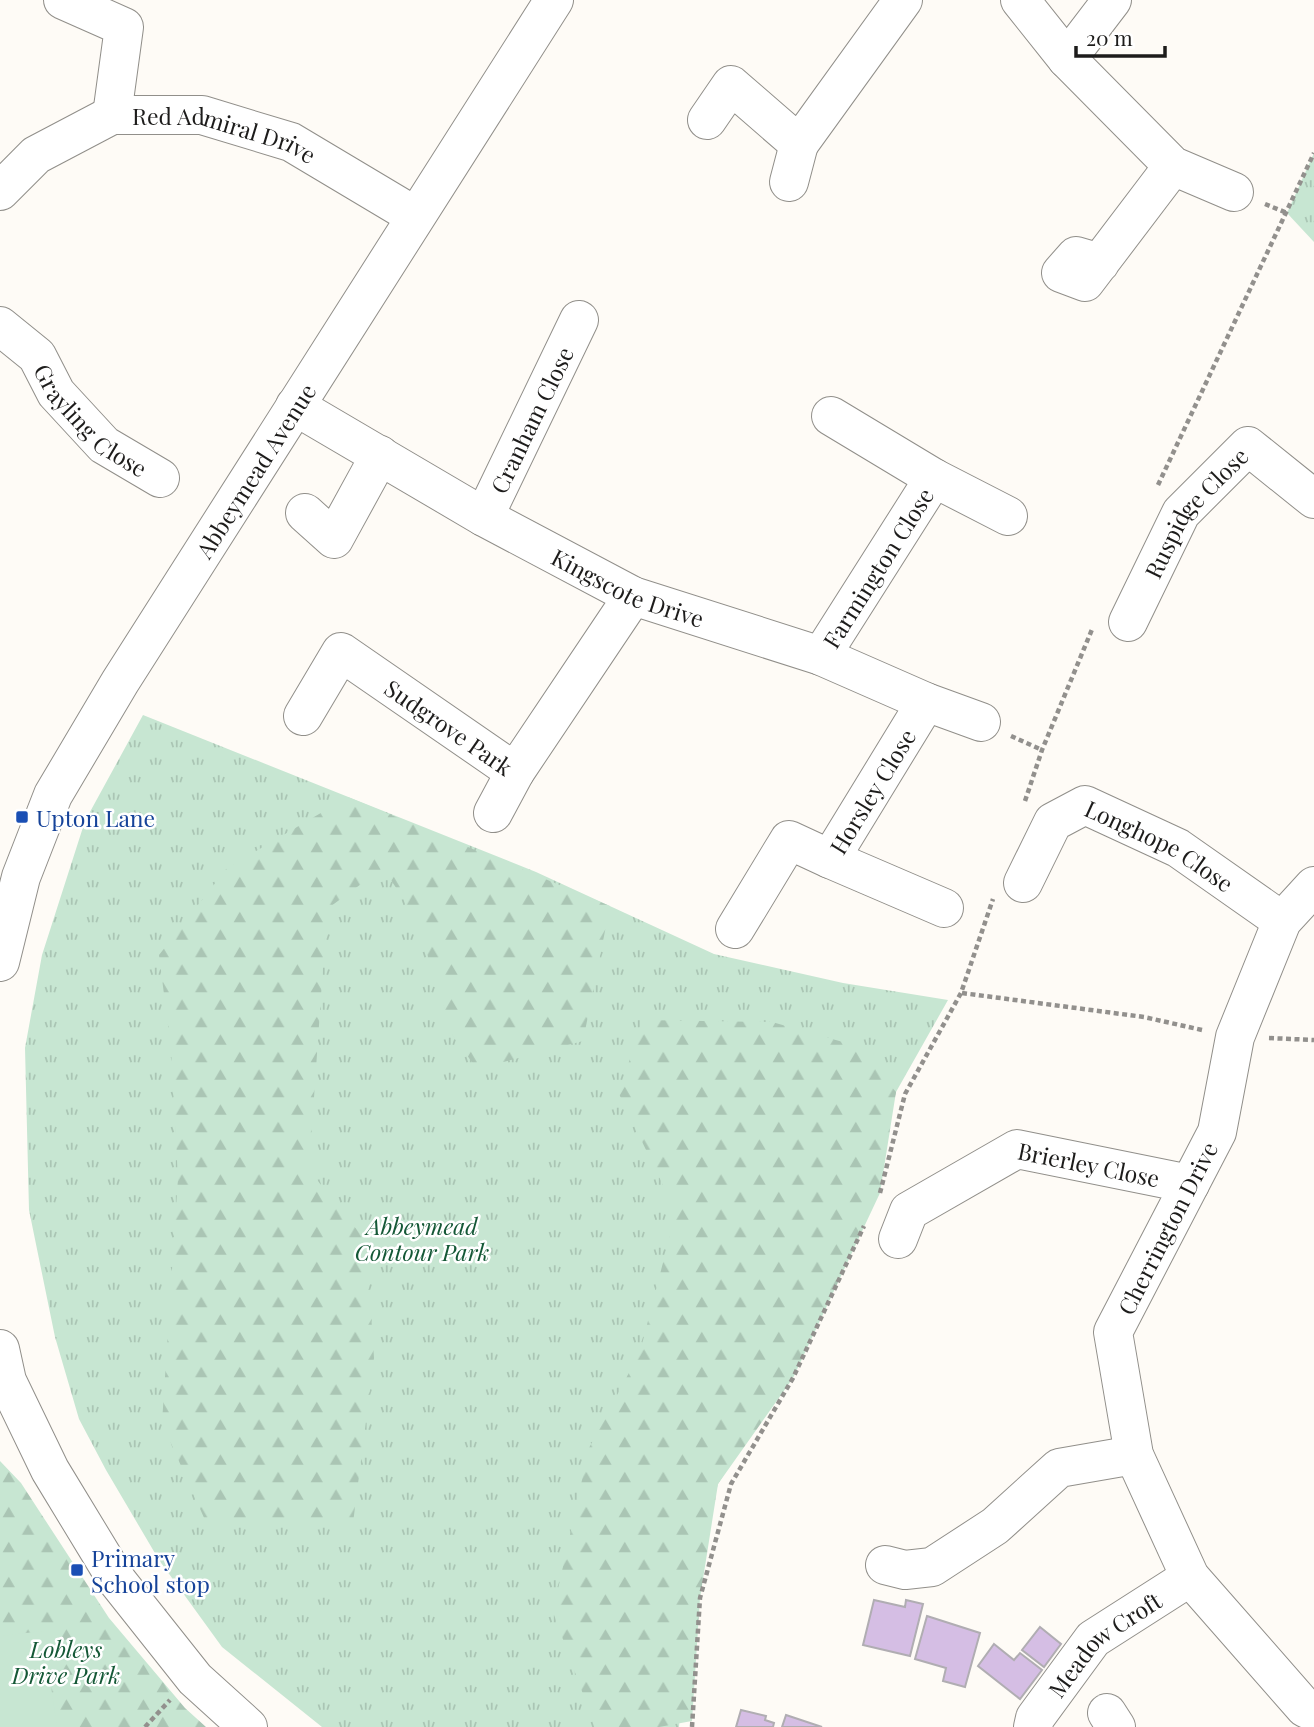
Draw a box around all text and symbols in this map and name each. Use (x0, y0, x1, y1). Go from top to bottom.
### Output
scale bar (1076, 14, 1165, 58)
text: 20 m (1086, 23, 1133, 51)
street label: Red Admiral Drive (132, 100, 322, 169)
street label: Cranham Close (482, 341, 579, 498)
street label: Grayling Close (28, 358, 153, 483)
street label: Abbeymead Avenue (187, 377, 322, 564)
street label: Ruspidge Close (1136, 440, 1254, 583)
street label: Farmington Close (815, 481, 940, 653)
street label: Kingscote Drive (547, 540, 708, 633)
street label: Sudgrove Park (379, 672, 520, 782)
street label: Horsley Close (821, 723, 922, 859)
street label: Longhope Close (1080, 792, 1240, 898)
place label: Upton Lane (36, 802, 155, 833)
marker: Upton Lane (14, 809, 30, 825)
street label: Brierley Close (1015, 1134, 1163, 1193)
street label: Cherrington Drive (1110, 1136, 1224, 1320)
park label: Abbeymead Contour Park (355, 1210, 489, 1267)
place label: Primary School stop (91, 1542, 210, 1599)
marker: Primary School stop (69, 1562, 85, 1578)
street label: Meadow Croft (1040, 1584, 1167, 1703)
park label: Lobleys Drive Park (11, 1633, 120, 1690)

